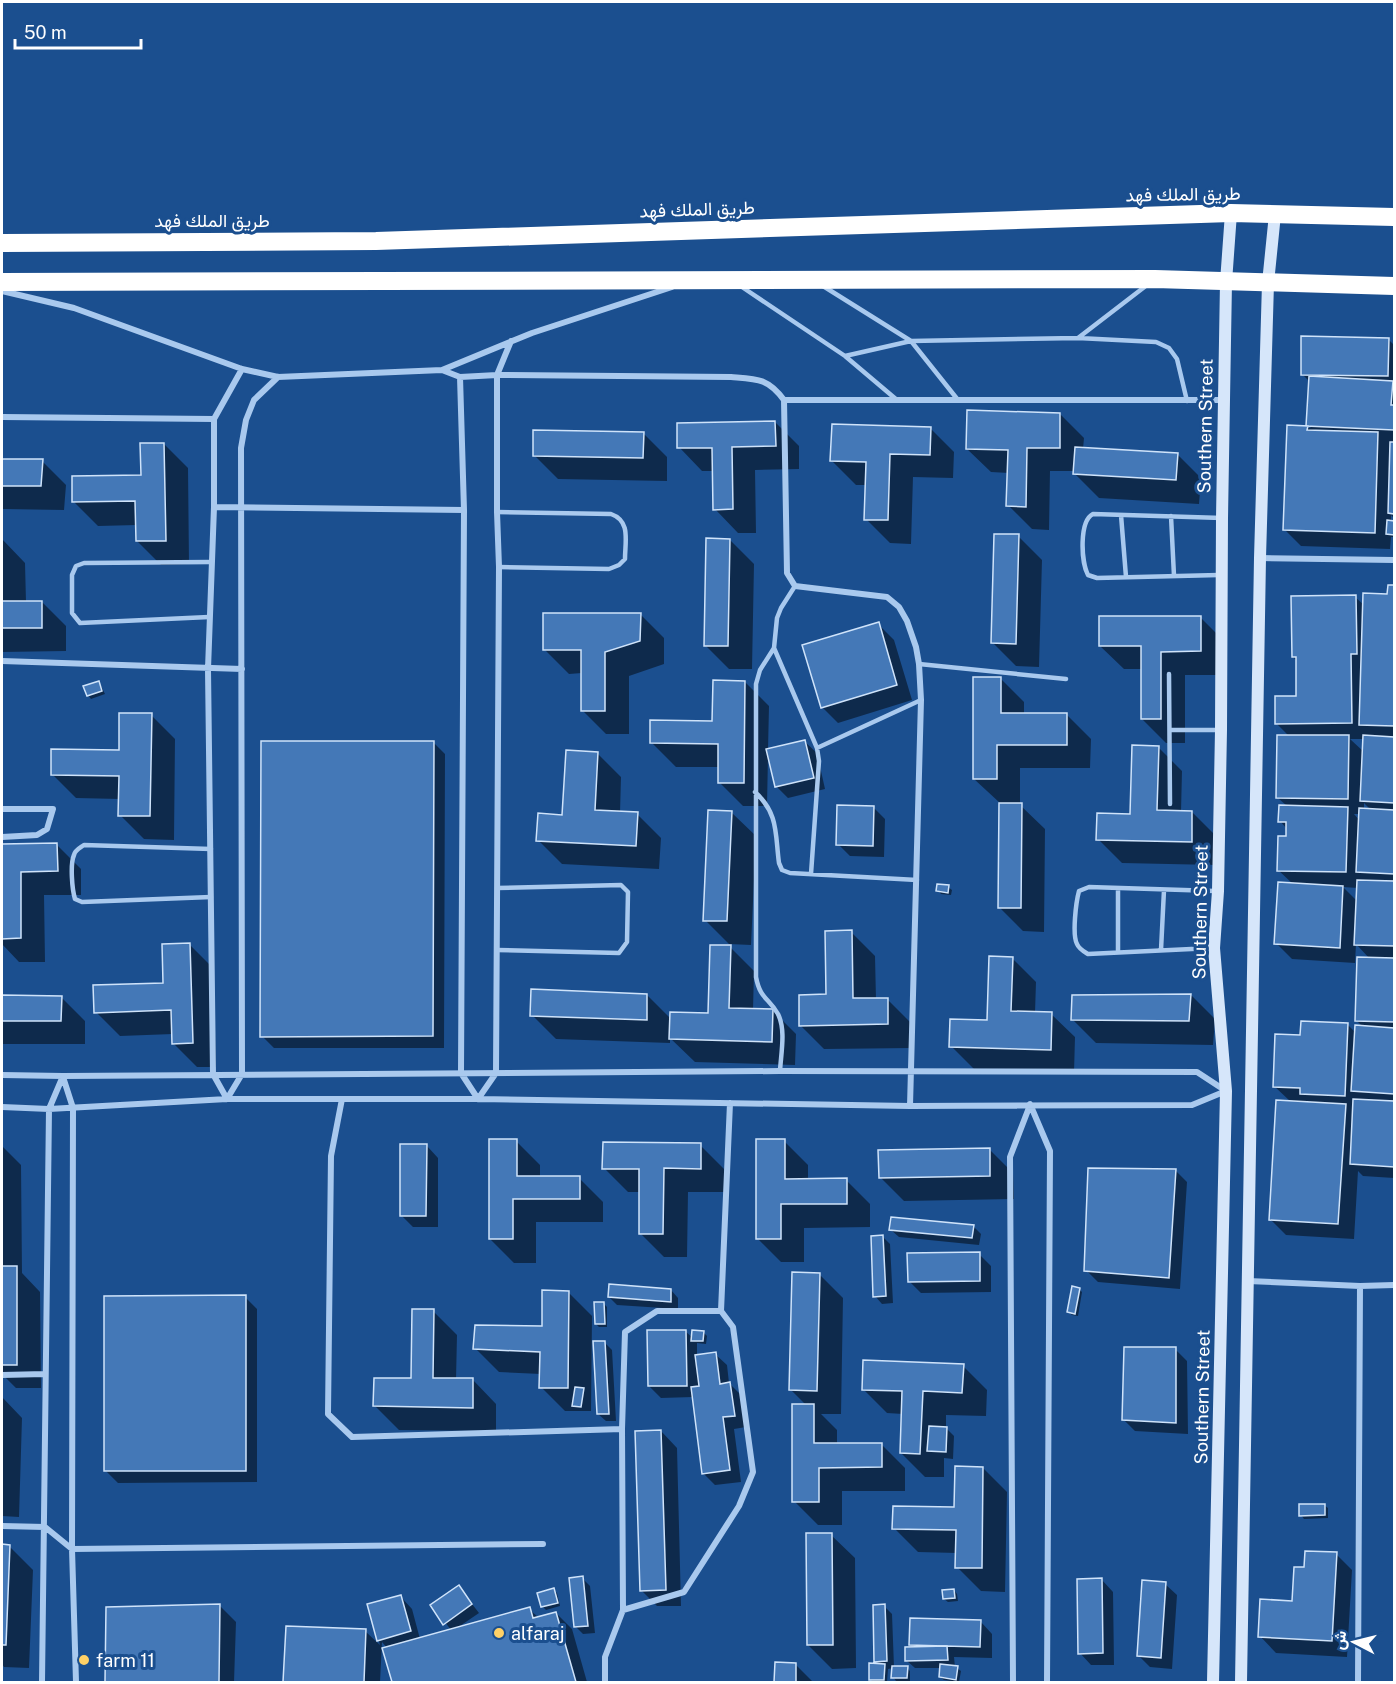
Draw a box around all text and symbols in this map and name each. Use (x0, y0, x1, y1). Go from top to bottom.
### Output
scale bar (15, 12, 141, 50)
text: 50 m (24, 22, 67, 43)
street label: طريق الملك فهد (1125, 182, 1241, 207)
street label: طريق الملك فهد (639, 196, 755, 223)
street label: طريق الملك فهد (154, 210, 270, 232)
street label: Southern Street (1193, 359, 1217, 493)
street label: Southern Street (1188, 845, 1212, 979)
street label: Southern Street (1190, 1330, 1214, 1464)
north arrow (1324, 1612, 1384, 1672)
place label: alfaraj (511, 1623, 565, 1644)
marker: alfaraj (492, 1626, 506, 1640)
text: ش (1329, 1630, 1350, 1651)
place label: farm 11 (96, 1650, 155, 1671)
marker: farm 11 (77, 1653, 91, 1667)

